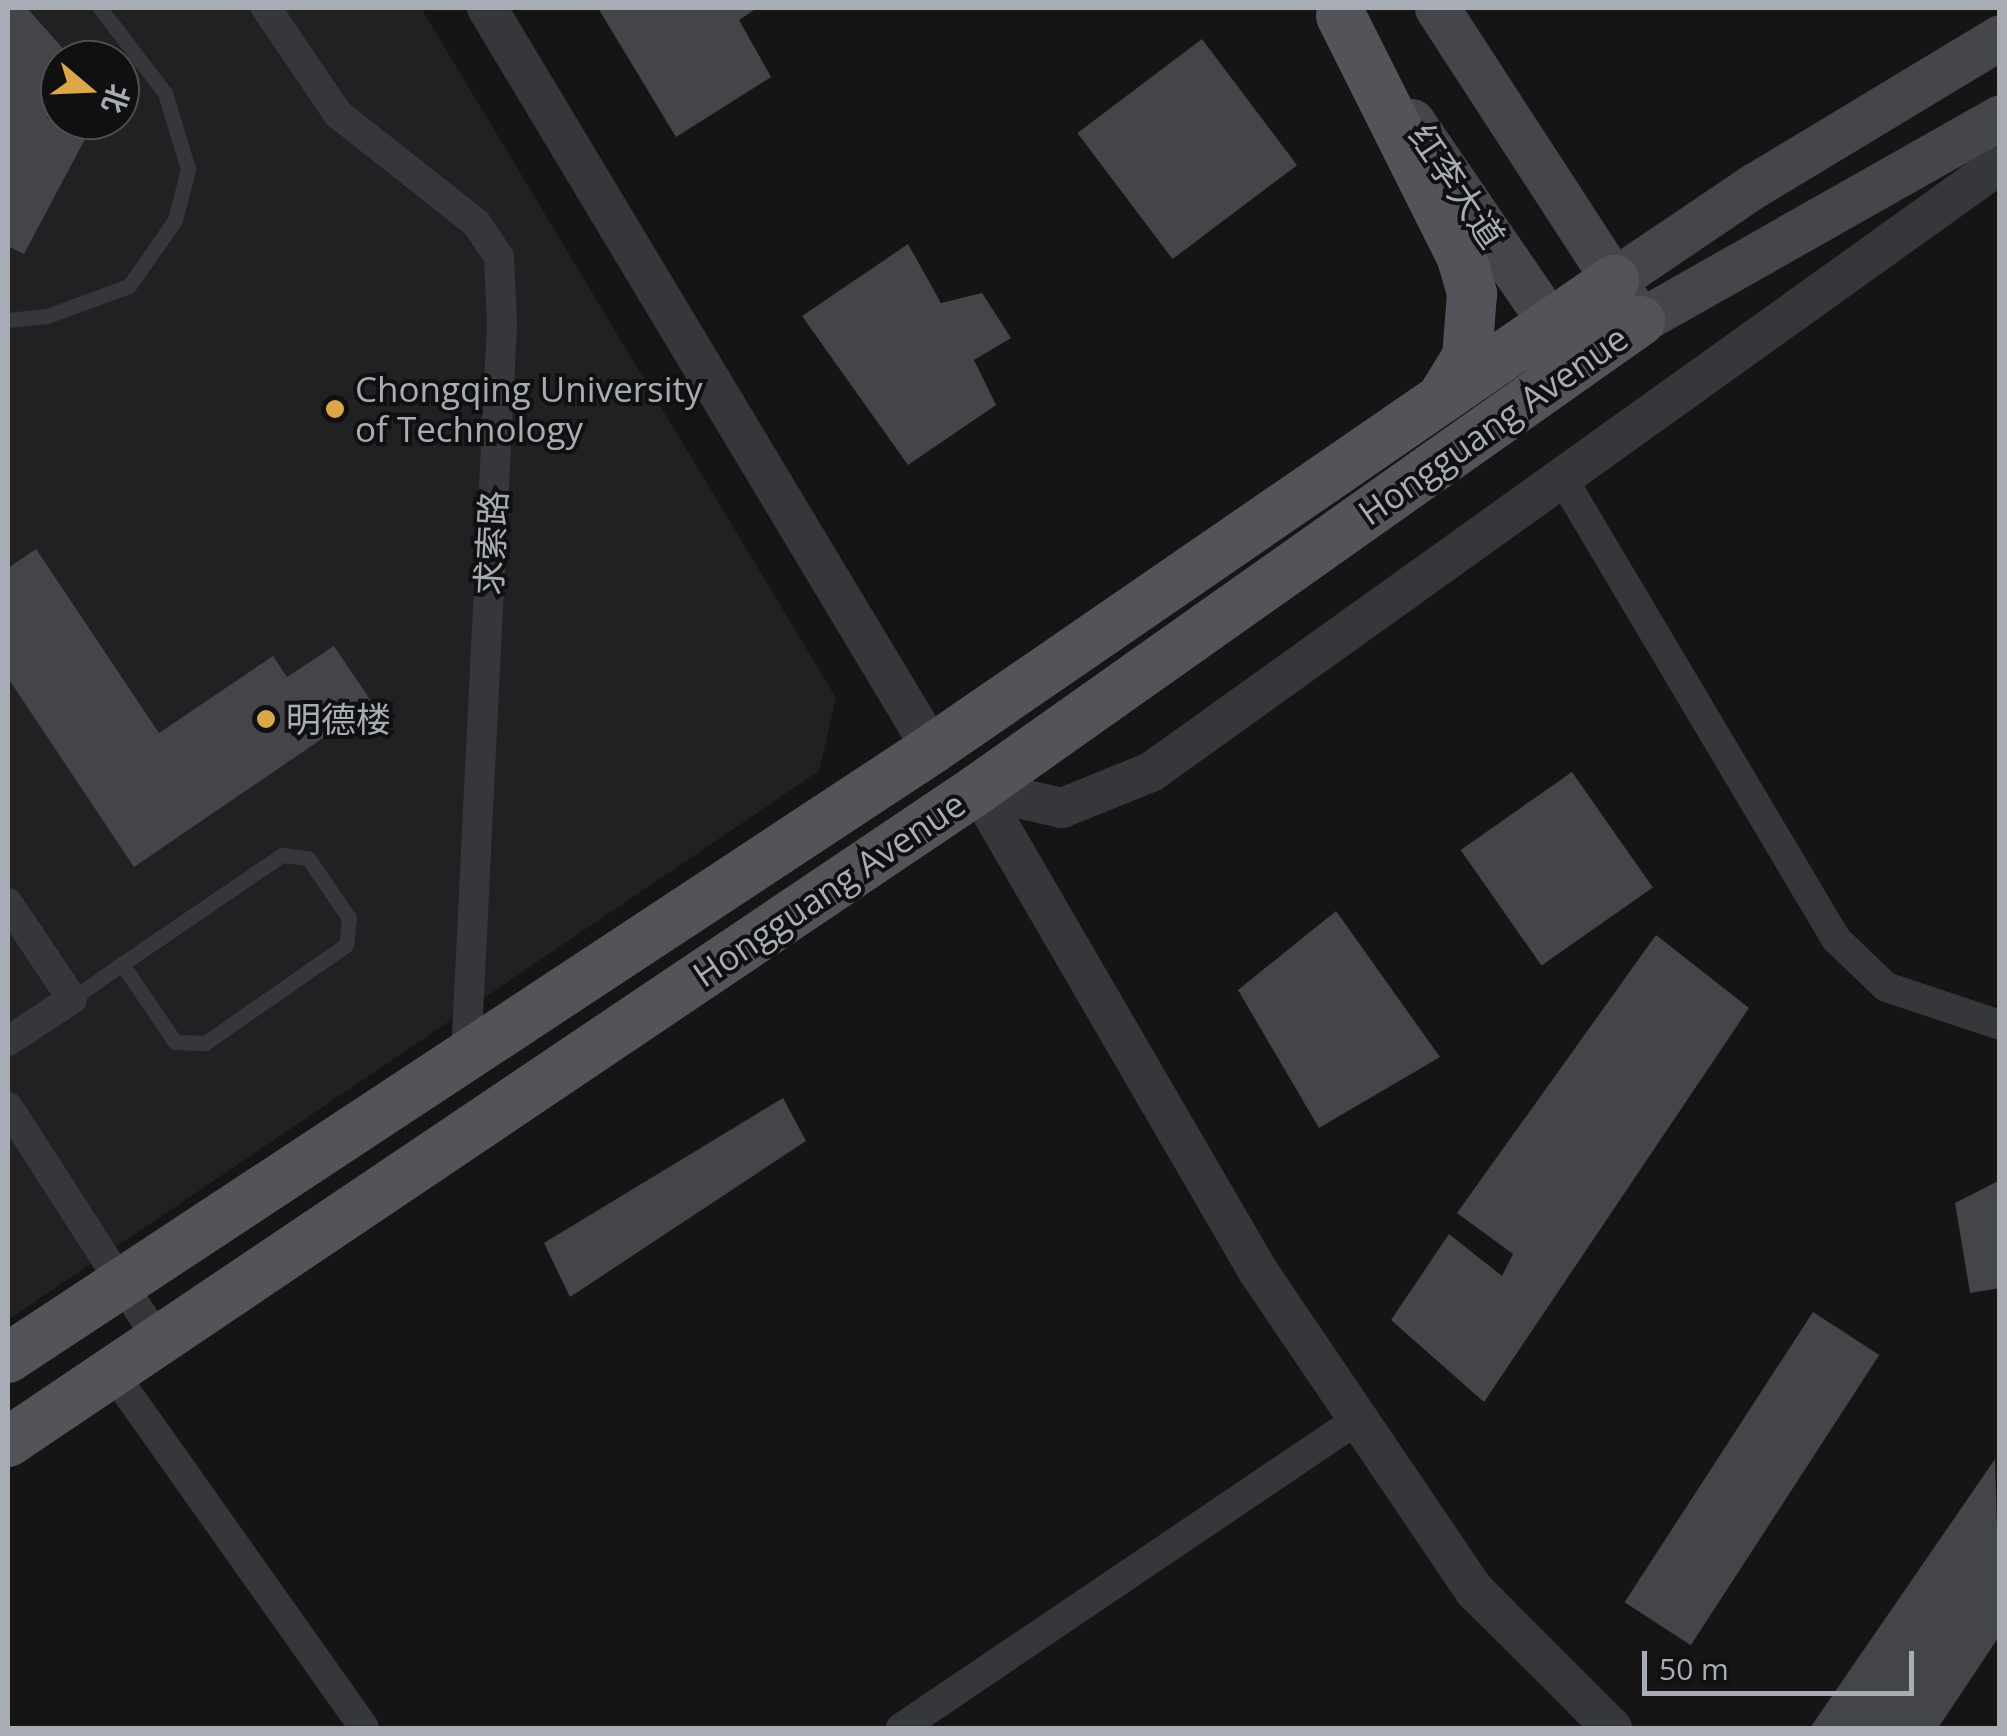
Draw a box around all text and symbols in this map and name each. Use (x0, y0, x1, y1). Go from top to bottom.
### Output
north arrow (40, 40, 140, 140)
text: 北 (94, 80, 139, 119)
street label: 红李大道 (1400, 116, 1514, 256)
street label: Hongguang Avenue (1350, 316, 1636, 534)
place label: Chongqing University of Technology (355, 368, 703, 450)
marker: Chongqing University of Technology (324, 398, 346, 420)
street label: 求索路 (467, 489, 515, 597)
place label: 明德楼 (286, 698, 391, 740)
marker: 明德楼 (255, 708, 277, 730)
street label: Hongguang Avenue (685, 782, 973, 996)
scale bar (1647, 1631, 1920, 1693)
text: 50 m (1659, 1648, 1729, 1689)

